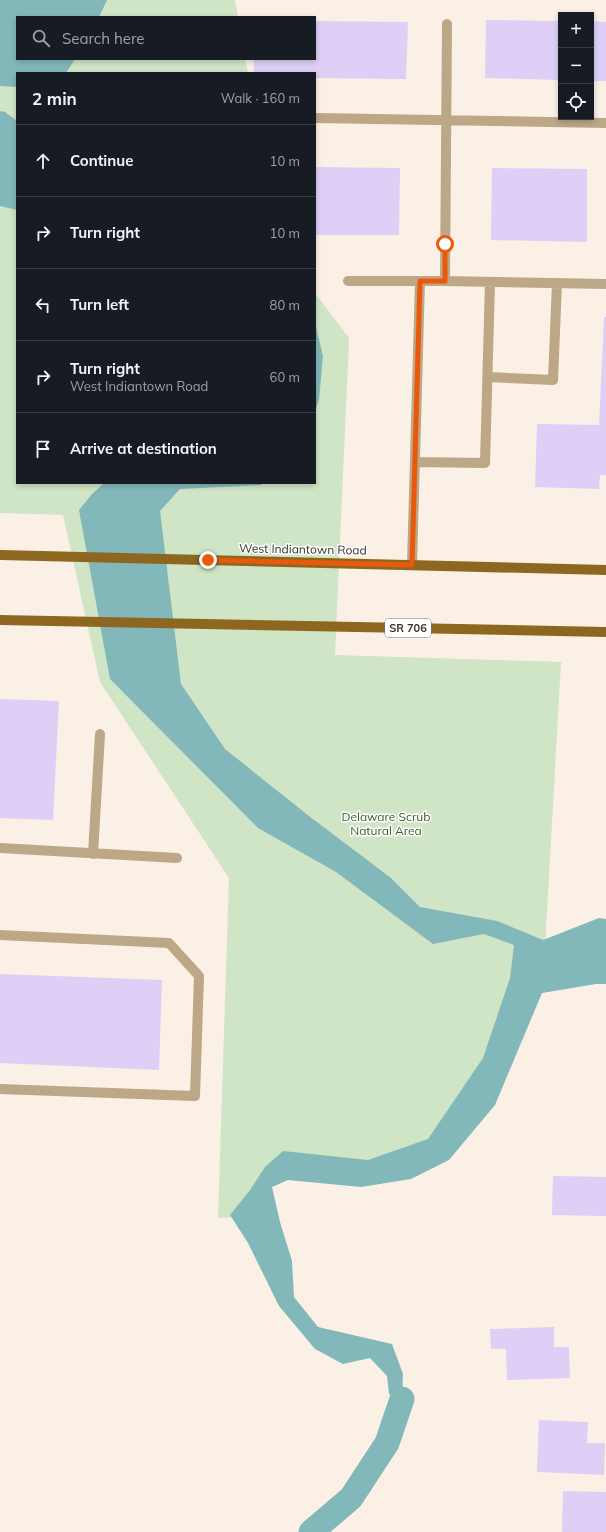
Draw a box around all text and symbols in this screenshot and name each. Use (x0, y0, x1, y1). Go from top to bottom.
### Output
map controls (558, 12, 594, 120)
button: + (558, 12, 594, 48)
search box (16, 16, 316, 60)
icon: search (30, 27, 52, 49)
text: Search here (62, 29, 144, 48)
button: − (558, 48, 594, 84)
button: locate (558, 84, 594, 120)
text: 2 min (32, 88, 77, 109)
text: Walk · 160 m (221, 90, 300, 106)
icon: ahead (32, 150, 54, 172)
text: Continue (70, 151, 133, 170)
text: 10 m (270, 153, 300, 169)
icon: right (32, 222, 54, 244)
text: Turn right (70, 223, 140, 242)
text: 10 m (270, 225, 300, 241)
route start (436, 235, 454, 253)
icon: left (32, 294, 54, 316)
text: Turn left (70, 295, 129, 314)
text: 80 m (270, 297, 300, 313)
text: Turn right (70, 359, 140, 378)
icon: right (32, 366, 54, 388)
text: 60 m (270, 369, 300, 385)
text: West Indiantown Road (70, 378, 208, 394)
icon: arrive (32, 438, 54, 460)
text: Arrive at destination (70, 439, 217, 458)
street label: West Indiantown Road (239, 540, 367, 558)
route end (199, 551, 217, 569)
road number: SR 706 (385, 619, 431, 637)
park label: Delaware Scrub Natural Area (342, 809, 430, 838)

